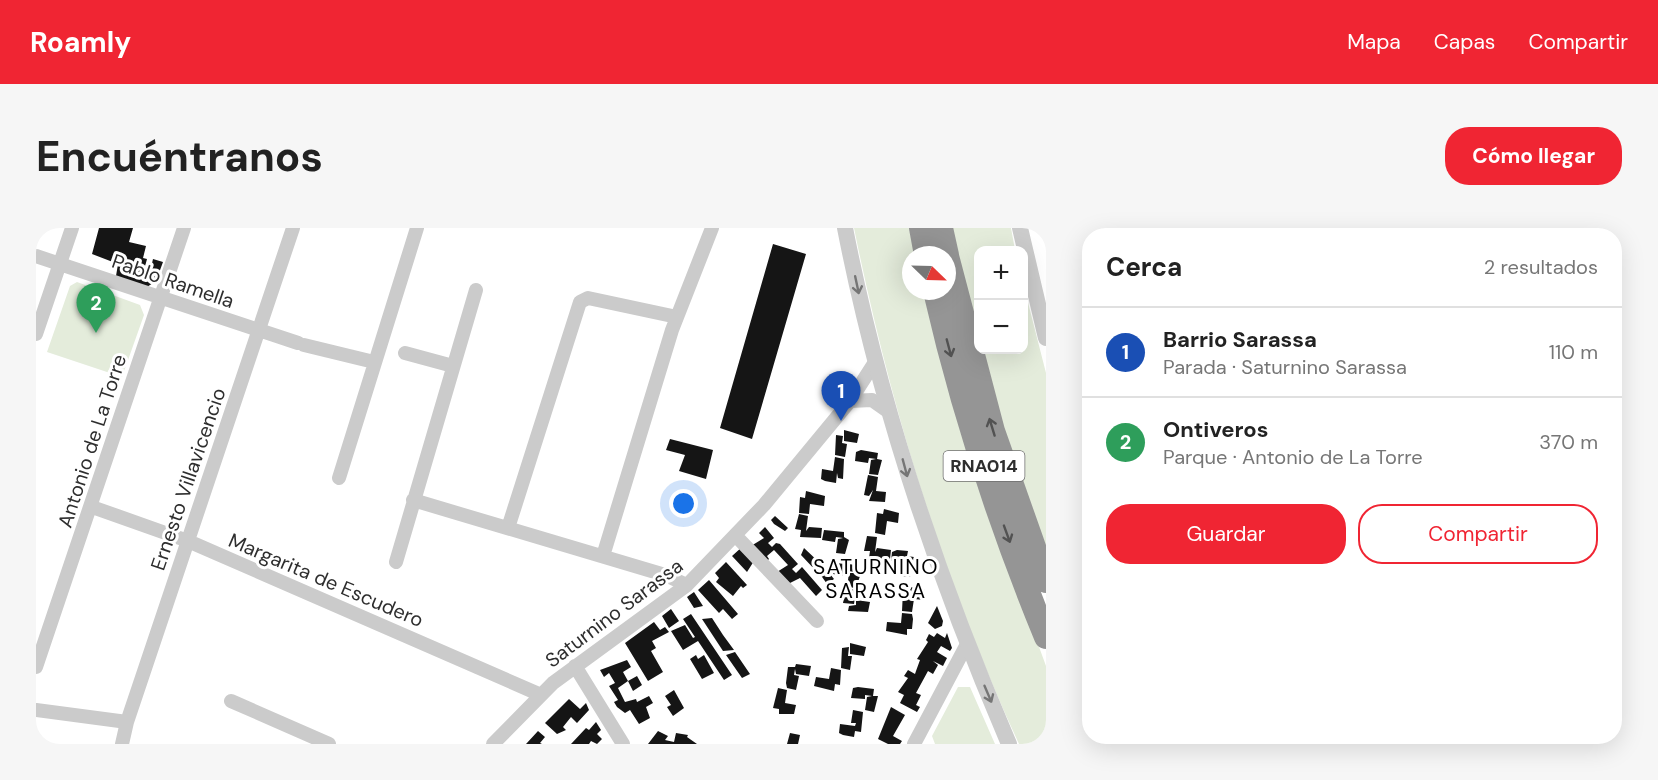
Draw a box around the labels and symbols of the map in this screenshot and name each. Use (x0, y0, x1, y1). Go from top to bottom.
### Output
north arrow (902, 246, 956, 300)
street label: Pablo Ramella (108, 248, 238, 314)
one-way arrow (852, 275, 863, 295)
pin: 2 (76, 284, 116, 333)
one-way arrow (943, 338, 955, 357)
street label: Antonio de La Torre (52, 351, 132, 531)
pin: 1 (822, 372, 860, 421)
street label: Ernesto Villavicencio (145, 384, 231, 574)
one-way arrow (986, 418, 997, 437)
road number: RNA014 (944, 451, 1024, 481)
one-way arrow (900, 458, 911, 477)
your location (669, 489, 698, 518)
one-way arrow (1002, 524, 1013, 543)
street label: Margarita de Escudero (225, 527, 427, 633)
street label: Saturnino Sarassa (540, 553, 688, 673)
district label: SATURNINO SARASSA (813, 553, 939, 605)
one-way arrow (983, 685, 994, 703)

